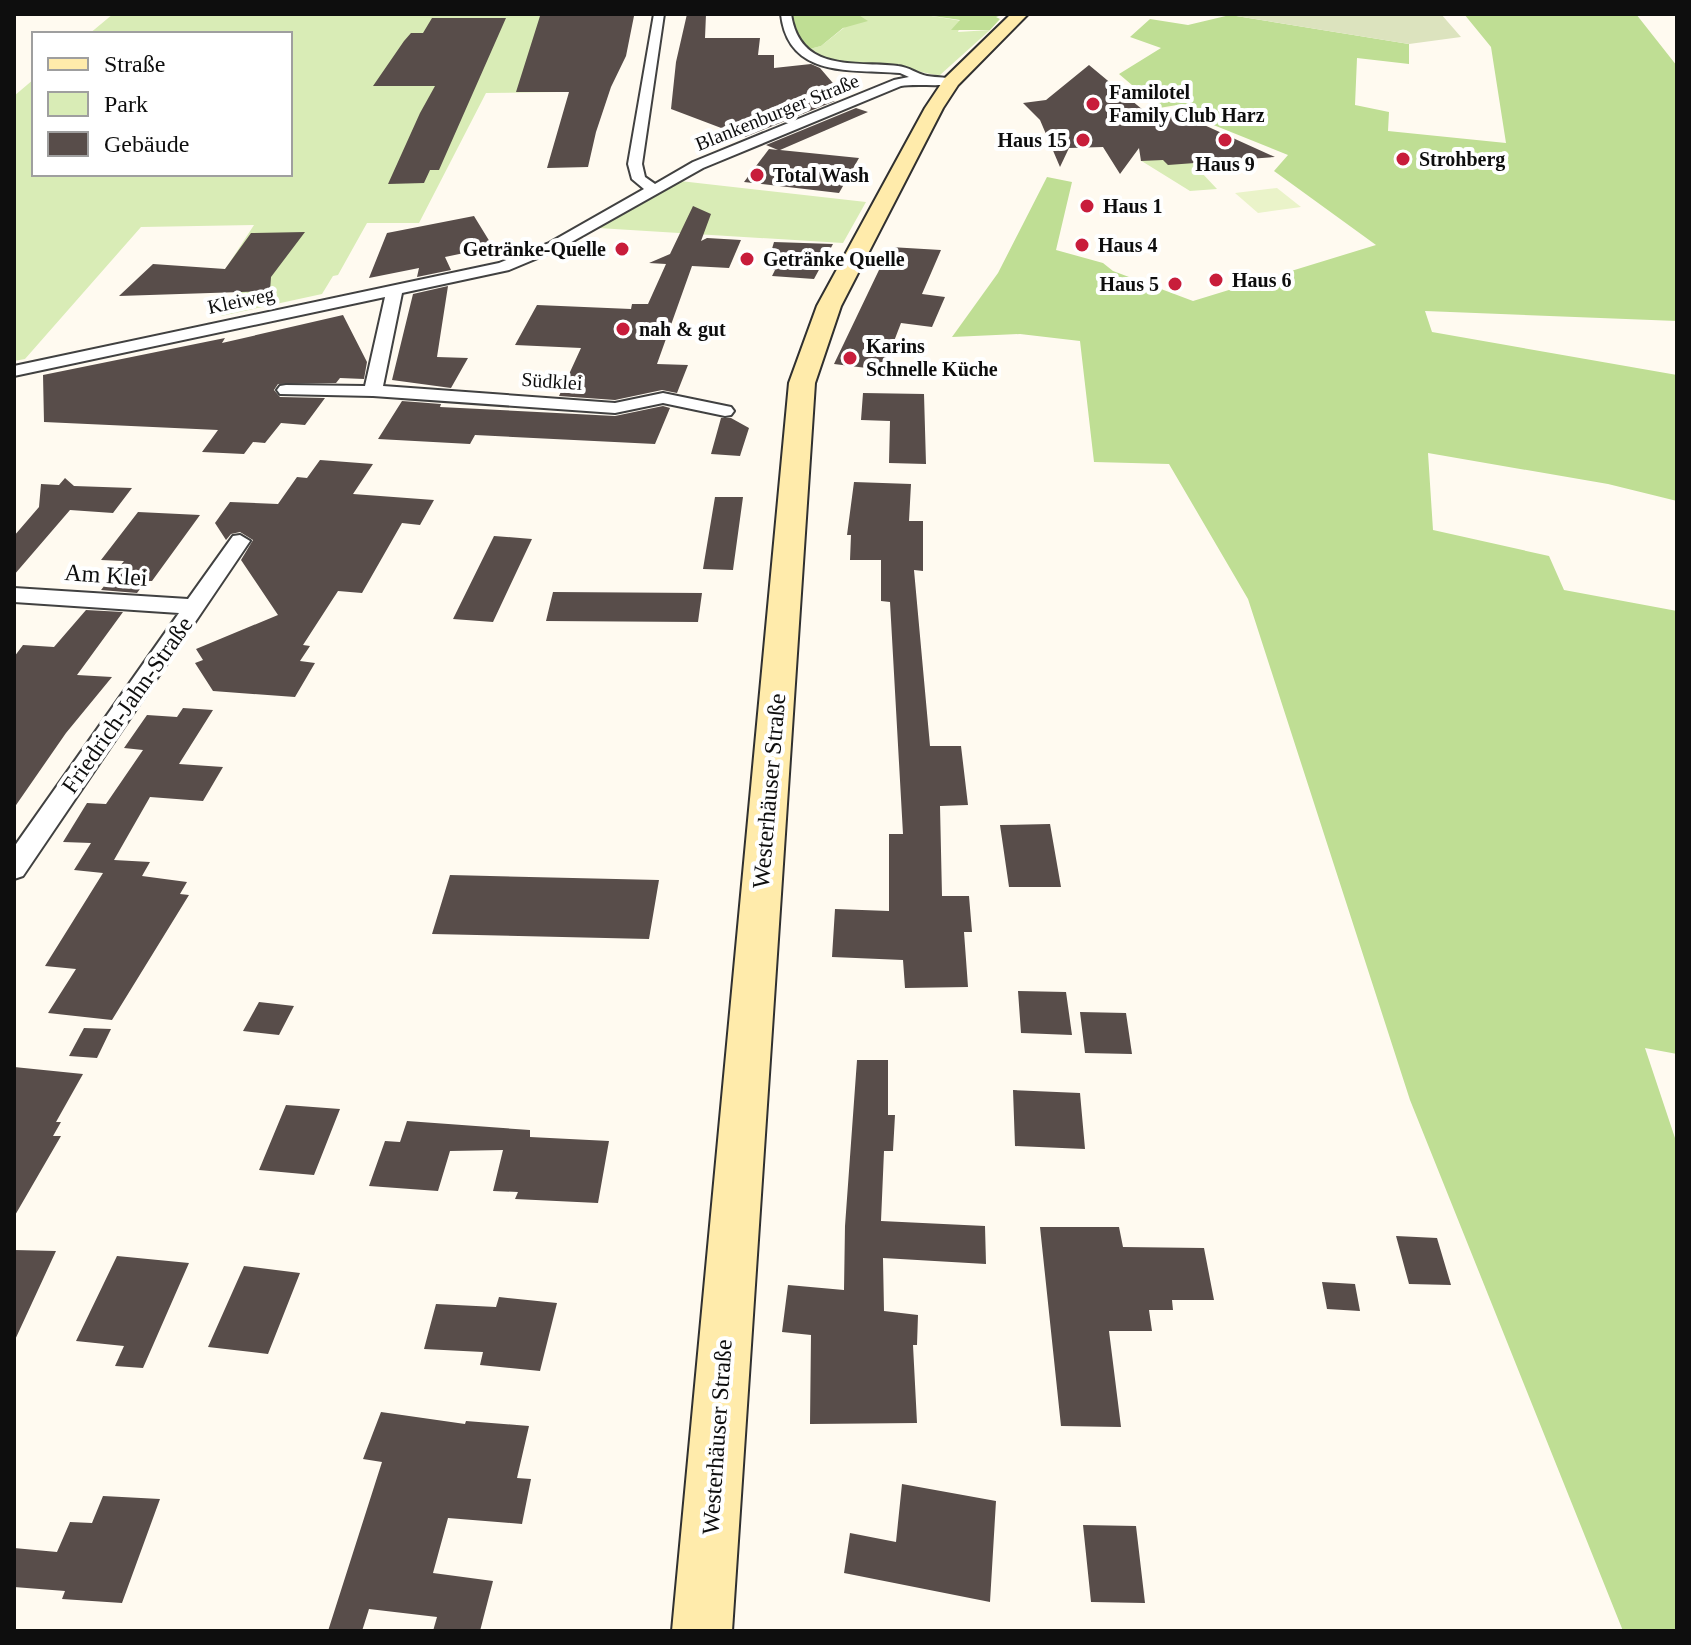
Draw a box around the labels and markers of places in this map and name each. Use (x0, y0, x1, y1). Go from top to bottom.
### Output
place label: Familotel Family Club Harz (1109, 81, 1265, 127)
marker: Familotel Family Club Harz (1084, 95, 1102, 113)
place label: Haus 15 (998, 129, 1067, 151)
marker: Haus 15 (1074, 131, 1092, 149)
marker: Haus 9 (1216, 131, 1234, 149)
place label: Strohberg (1419, 148, 1505, 171)
marker: Strohberg (1394, 150, 1412, 168)
place label: Haus 9 (1195, 153, 1255, 175)
place label: Total Wash (773, 164, 869, 186)
marker: Total Wash (748, 166, 766, 184)
place label: Haus 1 (1103, 195, 1162, 217)
marker: Haus 1 (1078, 197, 1096, 215)
place label: Haus 4 (1098, 234, 1157, 256)
marker: Haus 4 (1073, 236, 1091, 254)
place label: Getränke-Quelle (463, 238, 606, 260)
marker: Getränke-Quelle (613, 240, 631, 258)
place label: Getränke Quelle (763, 248, 905, 270)
marker: Getränke Quelle (738, 250, 756, 268)
place label: Haus 6 (1232, 269, 1291, 291)
marker: Haus 6 (1207, 271, 1225, 289)
place label: Haus 5 (1100, 273, 1159, 295)
marker: Haus 5 (1166, 275, 1184, 293)
place label: nah & gut (639, 318, 726, 341)
marker: nah & gut (614, 320, 632, 338)
place label: Karins Schnelle Küche (866, 335, 998, 380)
marker: Karins Schnelle Küche (841, 349, 859, 367)

